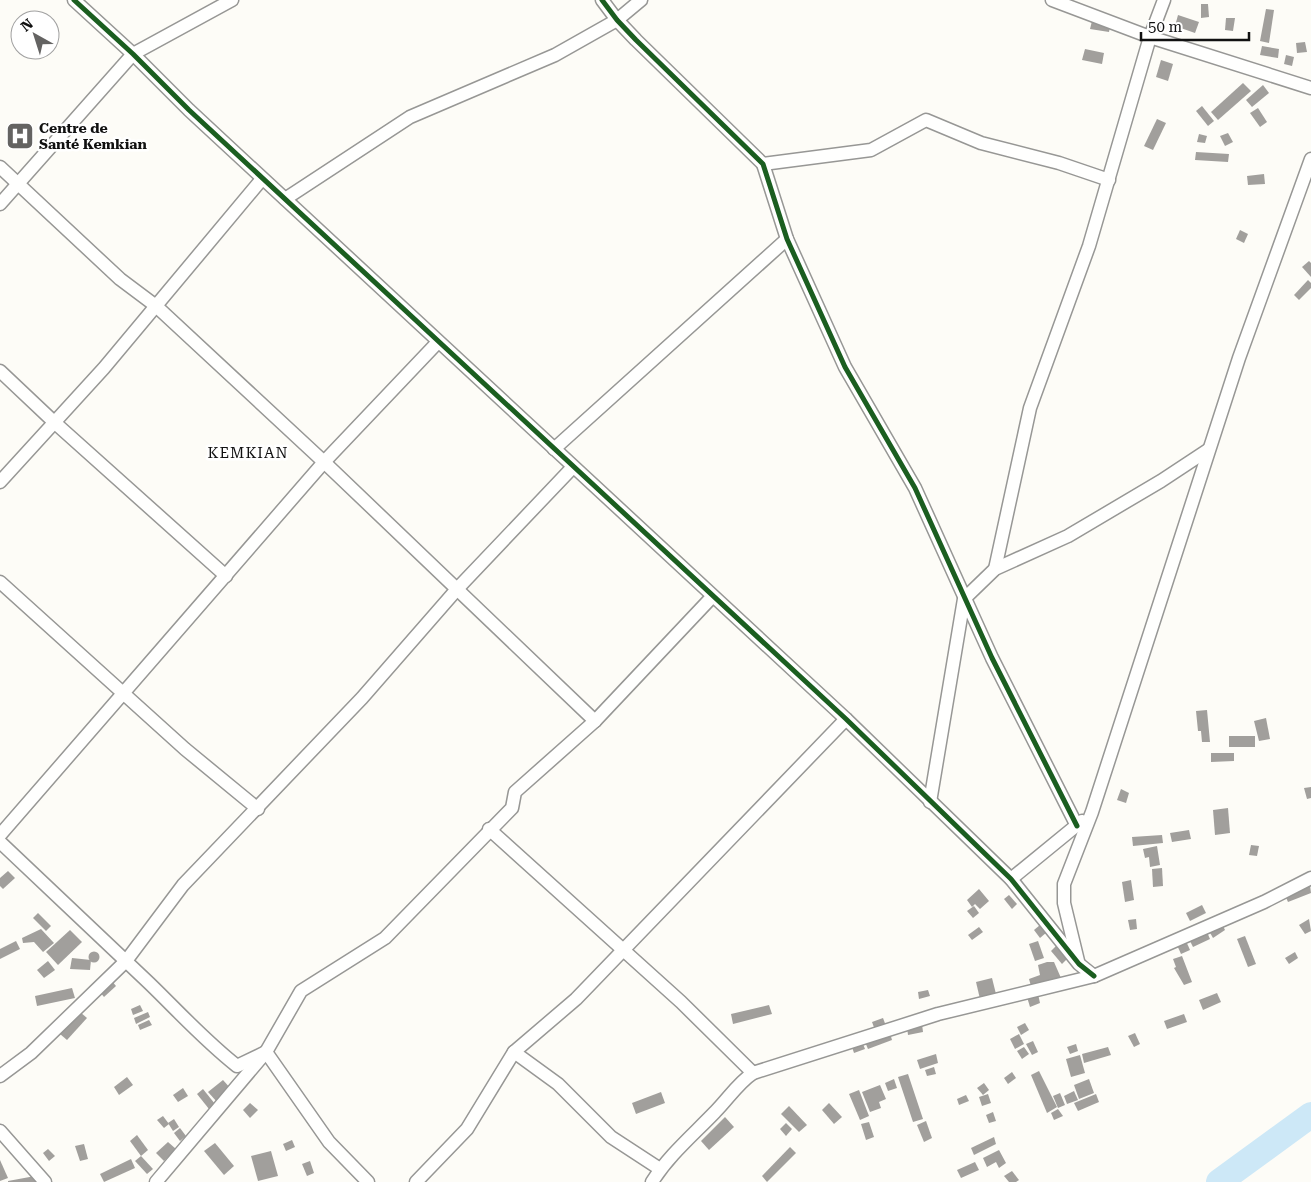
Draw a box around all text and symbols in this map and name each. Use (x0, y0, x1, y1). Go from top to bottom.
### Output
north arrow (10, 10, 60, 60)
scale bar (1141, 10, 1248, 42)
text: N (18, 15, 36, 35)
text: 50 m (1148, 18, 1183, 36)
place label: Centre de Santé Kemkian (39, 120, 148, 152)
hospital icon: Centre de Santé Kemkian (5, 121, 35, 151)
district label: KEMKIAN (208, 444, 288, 462)

